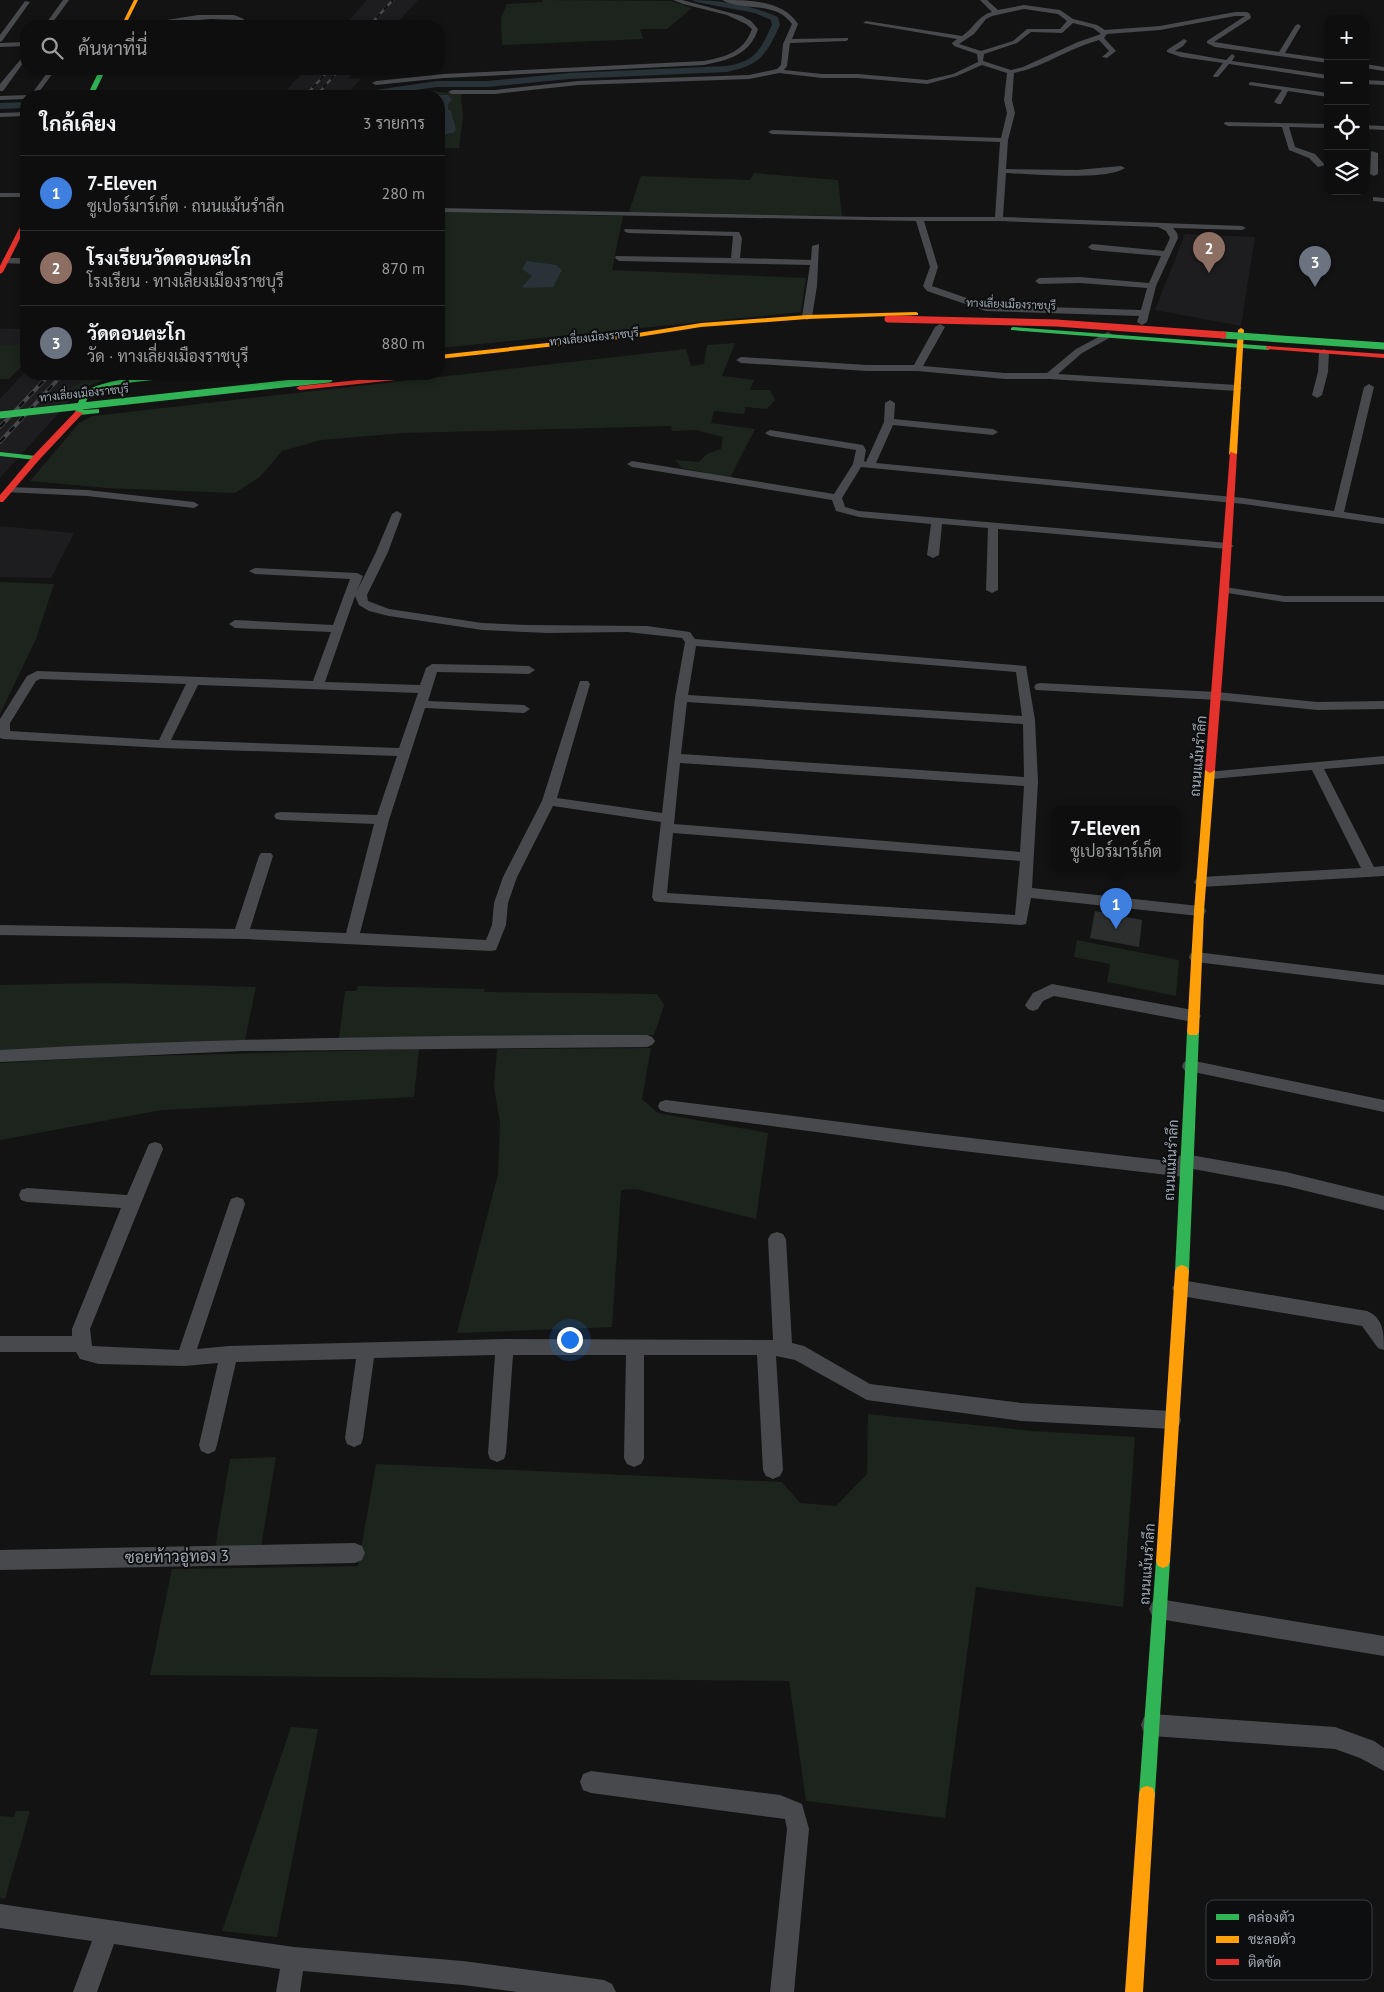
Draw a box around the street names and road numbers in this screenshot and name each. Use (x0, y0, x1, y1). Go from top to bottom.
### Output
street label: ทางเลี่ยงเมืองราชบุรี (966, 291, 1056, 315)
street label: ทางเลี่ยงเมืองราชบุรี (548, 321, 640, 351)
street label: ทางเลี่ยงเมืองราชบุรี (38, 377, 130, 407)
street label: ถนนแม้นรำลึก (1185, 715, 1211, 797)
street label: ถนนแม้นรำลึก (1160, 1119, 1182, 1201)
street label: ถนนแม้นรำลึก (1135, 1523, 1159, 1605)
street label: ซอยท้าวอู่ทอง 3 (125, 1545, 229, 1569)

